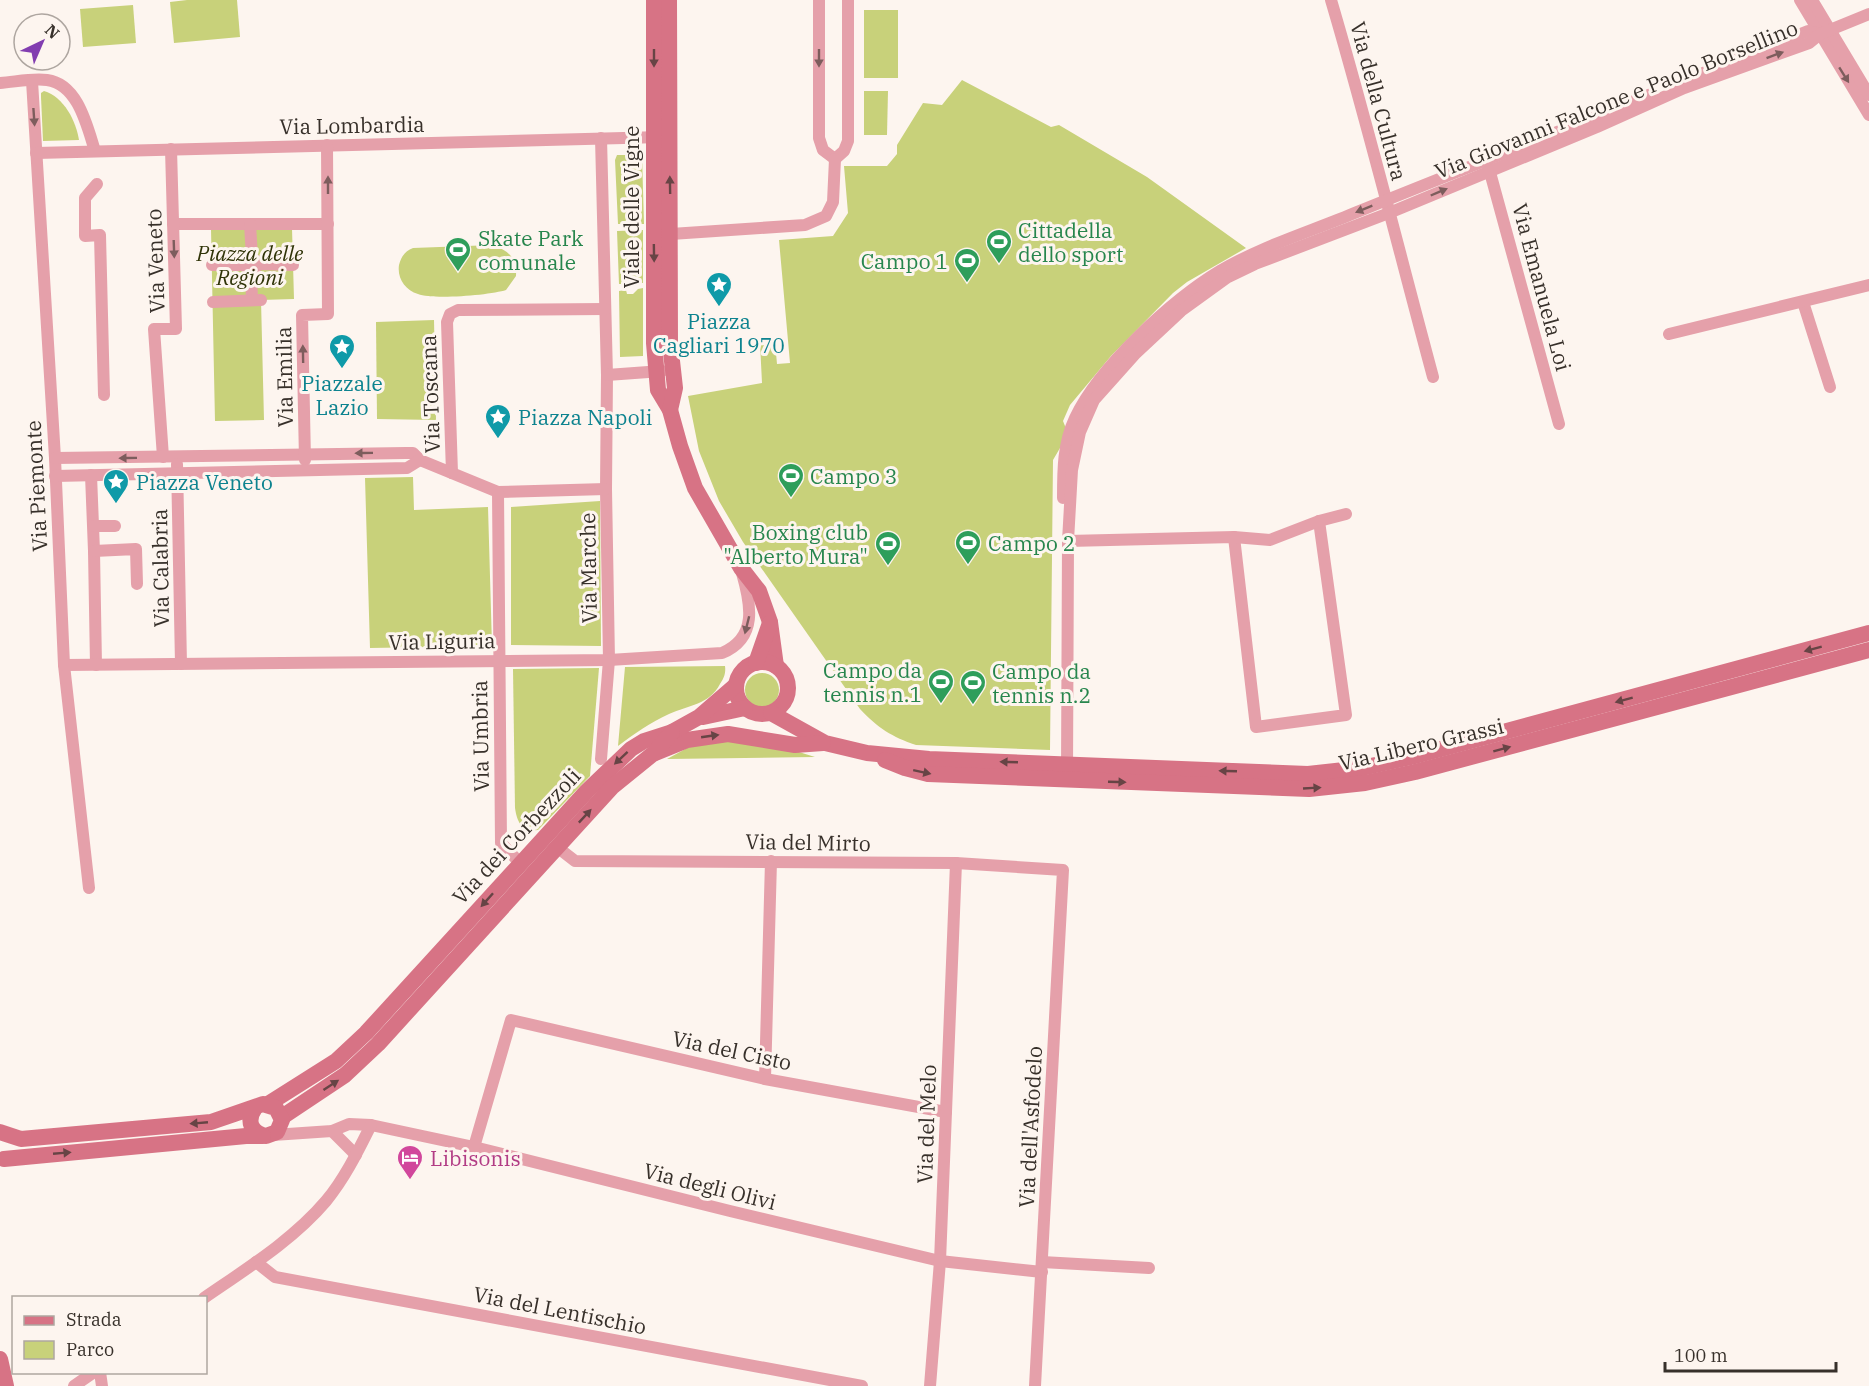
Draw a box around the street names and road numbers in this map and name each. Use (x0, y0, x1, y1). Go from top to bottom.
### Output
street label: Via Giovanni Falcone e Paolo Borsellino (1430, 13, 1802, 185)
street label: Via della Cultura (1344, 18, 1414, 184)
street label: Via Lombardia (279, 110, 425, 140)
street label: Viale delle Vigne (617, 125, 645, 289)
street label: Via Emanuela Loi (1506, 200, 1578, 374)
street label: Via Veneto (139, 208, 171, 314)
street label: Via Emilia (269, 326, 299, 428)
street label: Via Toscana (414, 334, 446, 454)
street label: Via Piemonte (19, 420, 53, 552)
street label: Via Calabria (145, 508, 175, 628)
street label: Via Marche (573, 512, 603, 624)
street label: Via Liguria (388, 626, 496, 656)
street label: Via Umbria (465, 680, 495, 792)
street label: Via Libero Grassi (1336, 711, 1506, 777)
street label: Via dei Corbezzoli (446, 762, 586, 910)
street label: Via del Mirto (745, 827, 871, 857)
street label: Via del Cisto (670, 1024, 794, 1076)
street label: Via dell'Asfodelo (1012, 1045, 1048, 1209)
street label: Via del Melo (910, 1064, 942, 1184)
street label: Via degli Olivi (641, 1156, 779, 1216)
street label: Via del Lentischio (471, 1280, 649, 1340)

